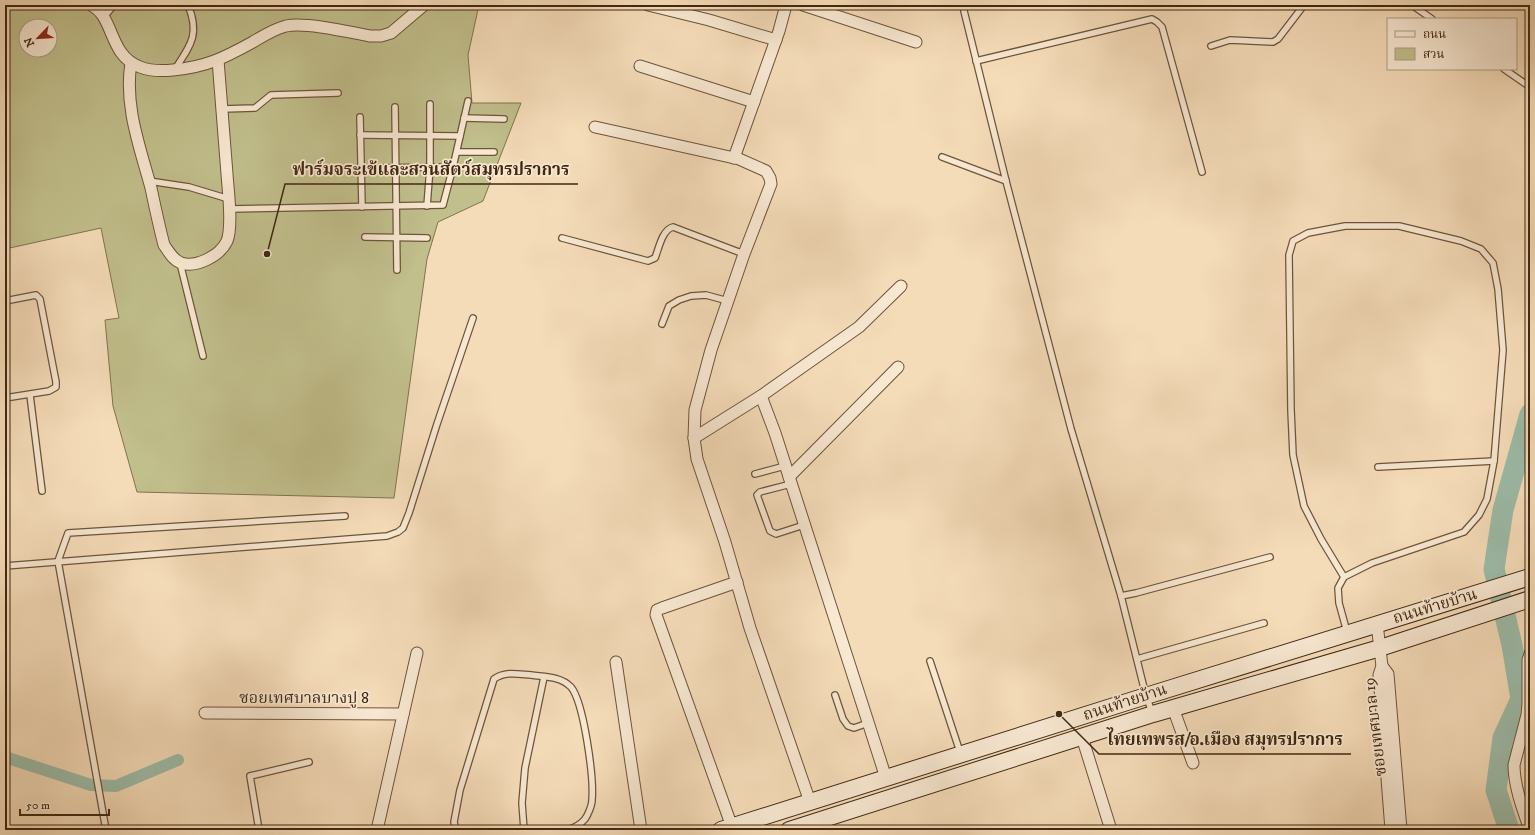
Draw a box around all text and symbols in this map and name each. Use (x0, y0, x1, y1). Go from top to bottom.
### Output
north arrow (18, 18, 58, 58)
legend (1387, 18, 1517, 70)
text: ถนน (1423, 27, 1446, 42)
text: N (22, 35, 38, 49)
text: สวน (1423, 47, 1445, 62)
callout: ฟาร์มจระเข้และสวนสัตว์สมุทรปราการ (285, 155, 578, 184)
text: ฟาร์มจระเข้และสวนสัตว์สมุทรปราการ (292, 159, 570, 181)
street label: ถนนท้ายบ้าน (1390, 584, 1480, 628)
street label: ซอยเทศบาล 19 (1359, 676, 1391, 778)
street label: ถนนท้ายบ้าน (1080, 679, 1170, 725)
street label: ซอยเทศบาลบางปู 8 (239, 688, 369, 708)
callout: ไทยเทพรส/อ.เมือง สมุทรปราการ (1099, 725, 1351, 754)
text: ไทยเทพรส/อ.เมือง สมุทรปราการ (1106, 727, 1343, 751)
scale bar (20, 791, 109, 817)
text: 50 m (26, 798, 50, 813)

